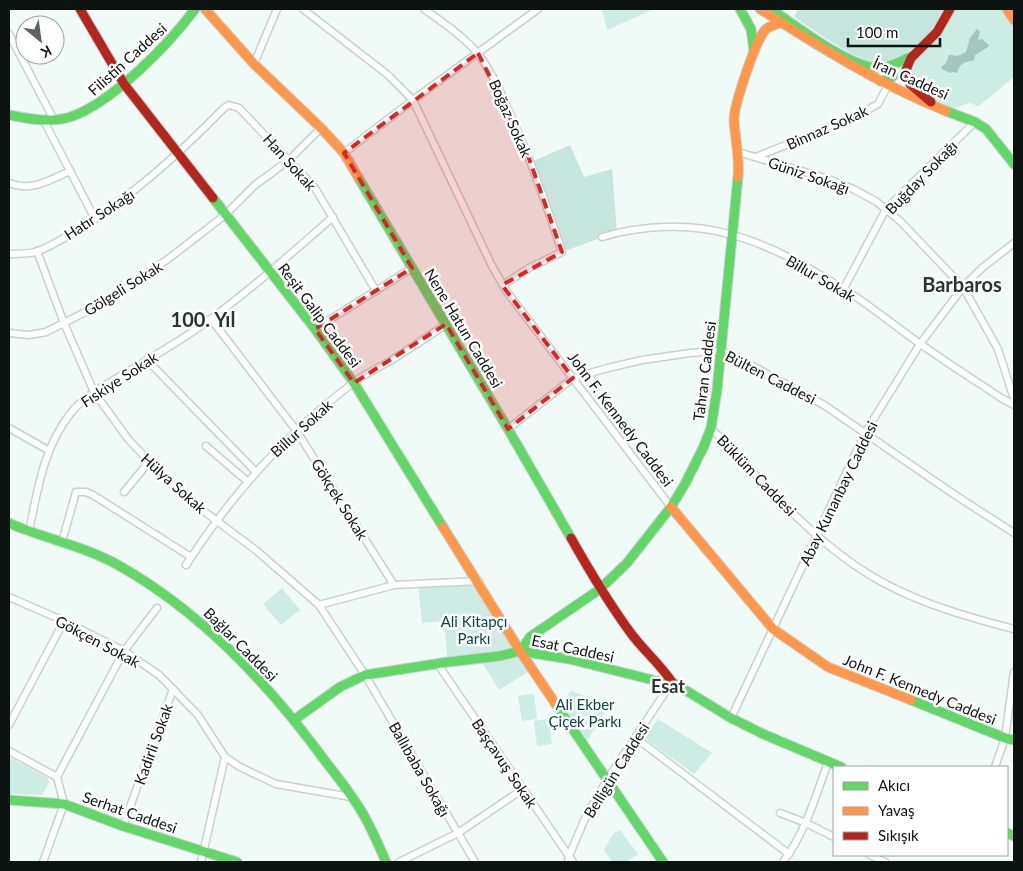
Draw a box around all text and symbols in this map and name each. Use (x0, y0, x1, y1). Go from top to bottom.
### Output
north arrow (15, 15, 65, 65)
scale bar (848, 15, 940, 47)
street label: Filistin Caddesi (84, 19, 170, 99)
text: 100 m (856, 23, 898, 41)
text: K (38, 42, 55, 62)
street label: İran Caddesi (870, 53, 952, 103)
street label: Boğaz Sokak (486, 76, 536, 160)
street label: Binnaz Sokak (783, 101, 871, 153)
street label: Han Sokak (260, 130, 320, 194)
street label: Buğday Sokağı (881, 136, 961, 218)
street label: Güniz Sokağı (766, 153, 852, 197)
street label: Hatır Sokağı (61, 185, 137, 243)
street label: Billur Sokak (783, 251, 859, 305)
street label: Gölgeli Sokak (81, 257, 166, 319)
street label: Reşit Galip Caddesi (275, 259, 365, 371)
street label: Nene Hatun Caddesi (421, 265, 507, 391)
district label: Barbaros (922, 272, 1002, 296)
district label: 100. Yıl (171, 307, 235, 331)
street label: Tahran Caddesi (689, 320, 719, 422)
street label: Bülten Caddesi (723, 346, 819, 408)
street label: Fıskiye Sokak (77, 347, 161, 410)
street label: John F. Kennedy Caddesi (565, 348, 677, 490)
street label: Billur Sokak (266, 395, 336, 460)
street label: Abay Kunanbay Caddesi (795, 418, 881, 568)
street label: Büklüm Caddesi (714, 431, 800, 519)
street label: Hülya Sokak (138, 449, 211, 517)
street label: Gökçek Sokak (308, 455, 372, 543)
street label: Bağlar Caddesi (200, 603, 282, 685)
street label: Gökçen Sokak (53, 611, 144, 671)
park label: Ali Kitapçı Parkı (441, 612, 507, 647)
street label: Esat Caddesi (530, 630, 616, 666)
street label: John F. Kennedy Caddesi (841, 650, 999, 728)
district label: Esat (651, 675, 685, 697)
park label: Ali Ekber Çiçek Parkı (549, 695, 621, 730)
street label: Kadirli Sokak (130, 701, 176, 787)
street label: Başçavuş Sokak (469, 715, 542, 811)
street label: Ballıbaba Sokağı (386, 718, 454, 820)
street label: Belligün Caddesi (580, 719, 652, 821)
legend (833, 766, 1008, 856)
text: Akıcı (878, 776, 910, 794)
street label: Serhat Caddesi (80, 787, 180, 837)
text: Yavaş (878, 801, 915, 819)
text: Sıkışık (878, 826, 919, 844)

